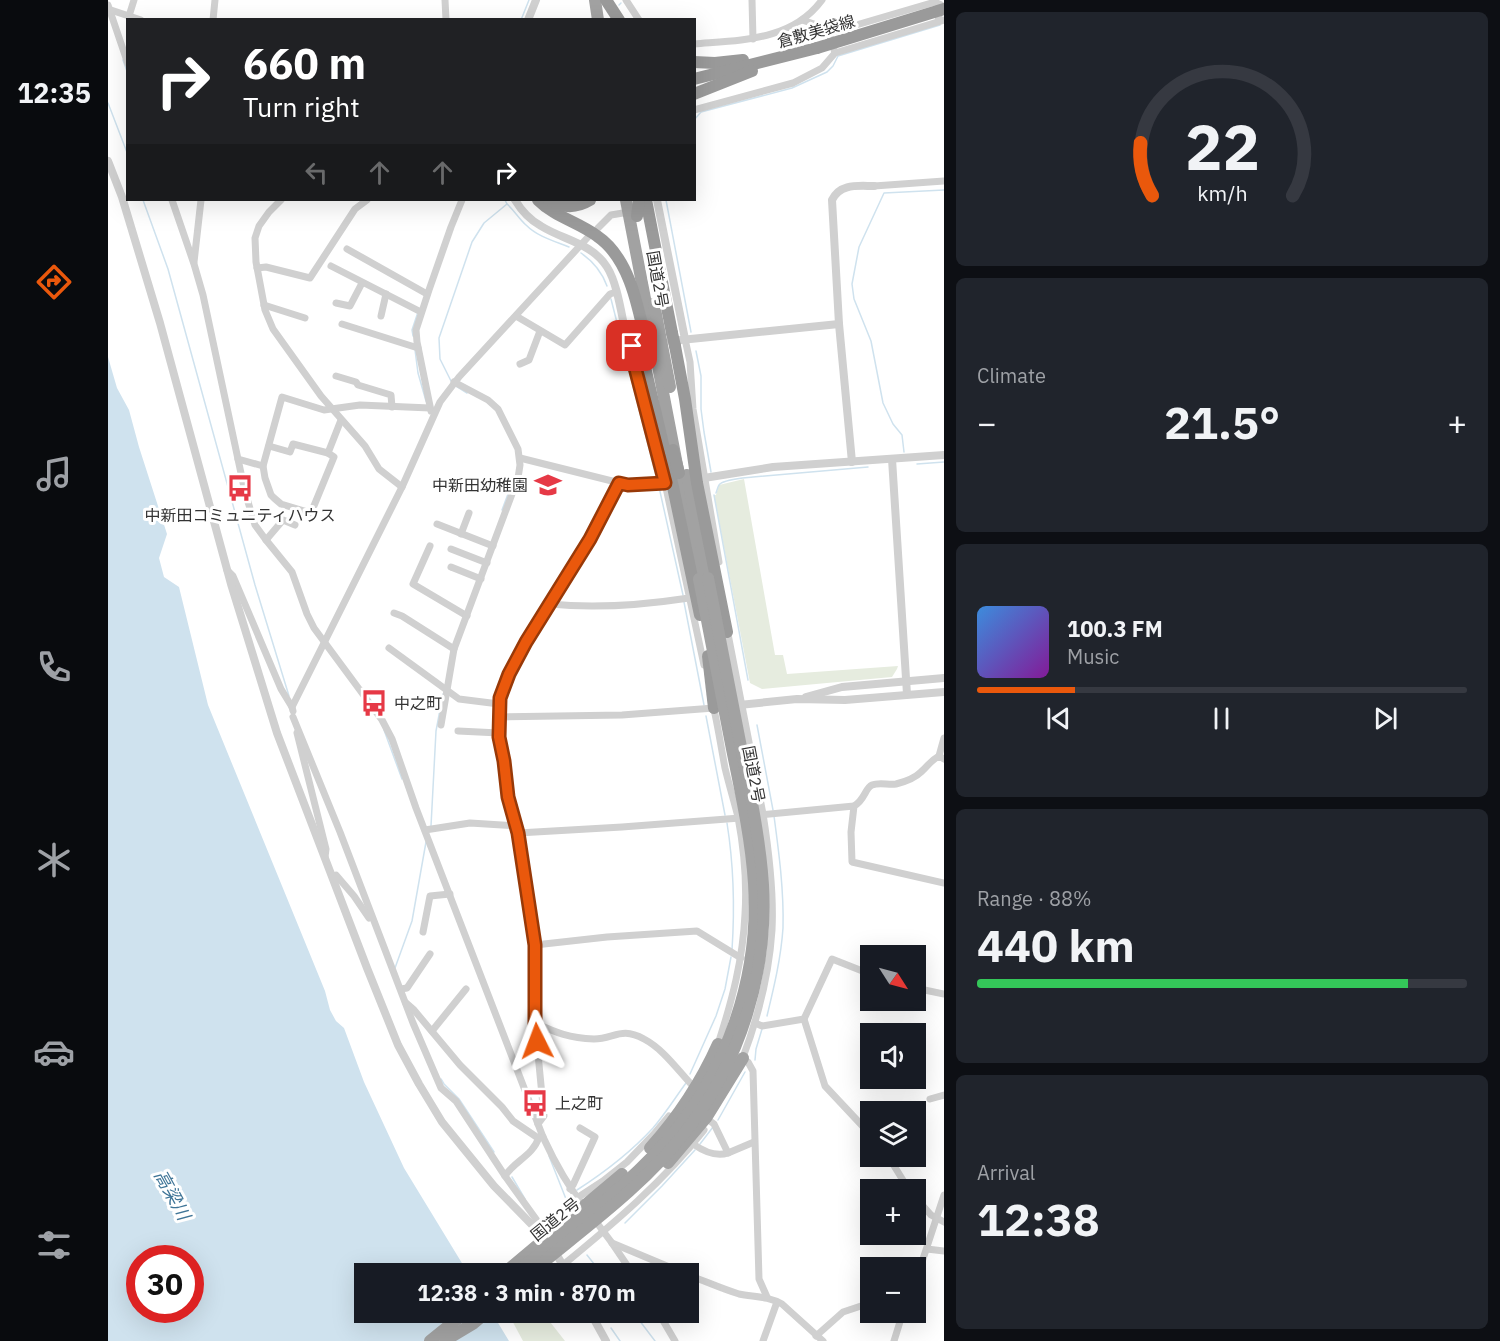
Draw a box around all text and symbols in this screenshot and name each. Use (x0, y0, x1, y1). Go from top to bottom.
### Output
street label: 倉敷美袋線 (775, 10, 857, 52)
text: 660 m (243, 36, 366, 91)
icon: right (144, 42, 222, 120)
text: 12:35 (17, 75, 91, 110)
text: Turn right (243, 89, 360, 124)
text: 22 (1185, 106, 1259, 187)
icon: left (300, 156, 333, 189)
icon: ahead (363, 156, 396, 189)
icon: ahead (426, 156, 459, 189)
icon: right (489, 156, 522, 189)
text: km/h (1197, 179, 1247, 207)
street label: 国道2号 (643, 249, 673, 309)
icon: directions (33, 261, 75, 303)
pin (606, 320, 657, 371)
icon: arrive (615, 329, 648, 362)
text: Climate (977, 362, 1046, 389)
text: 21.5° (1164, 393, 1280, 451)
text: − (977, 401, 997, 444)
text: + (1447, 401, 1467, 444)
icon: music (33, 453, 75, 495)
school or university icon: 中新田幼稚園 (533, 470, 563, 500)
bus stop icon: 中新田コミュニティハウス (225, 473, 255, 503)
place label: 中新田幼稚園 (432, 475, 528, 495)
place label: 中新田コミュニティハウス (144, 505, 336, 525)
text: 100.3 FM (1067, 614, 1163, 643)
text: Music (1067, 643, 1119, 670)
icon: phone (33, 646, 75, 688)
bus stop icon: 中之町 (359, 688, 389, 718)
place label: 中之町 (394, 693, 442, 713)
icon: previous (1042, 702, 1075, 735)
icon: pause (1205, 702, 1238, 735)
icon: next (1369, 702, 1402, 735)
street label: 国道2号 (739, 744, 769, 804)
icon: climate (33, 839, 75, 881)
text: Range · 88% (977, 885, 1092, 912)
text: 440 km (977, 916, 1135, 974)
north arrow (860, 945, 926, 1011)
map controls (860, 945, 926, 1323)
position arrow (505, 1009, 569, 1073)
button: sound (860, 1023, 926, 1089)
icon: car (33, 1031, 75, 1073)
bus stop icon: 上之町 (520, 1088, 550, 1118)
place label: 上之町 (555, 1093, 603, 1113)
button: layers (860, 1101, 926, 1167)
text: Arrival (977, 1159, 1035, 1186)
water label: 高梁川 (149, 1166, 197, 1226)
button: + (860, 1179, 926, 1245)
text: 12:38 (977, 1190, 1100, 1248)
street label: 国道2号 (526, 1193, 584, 1245)
icon: filters (33, 1224, 75, 1266)
speed limit sign: 30 (126, 1245, 204, 1323)
button: − (860, 1257, 926, 1323)
text: 12:38 · 3 min · 870 m (417, 1278, 636, 1307)

